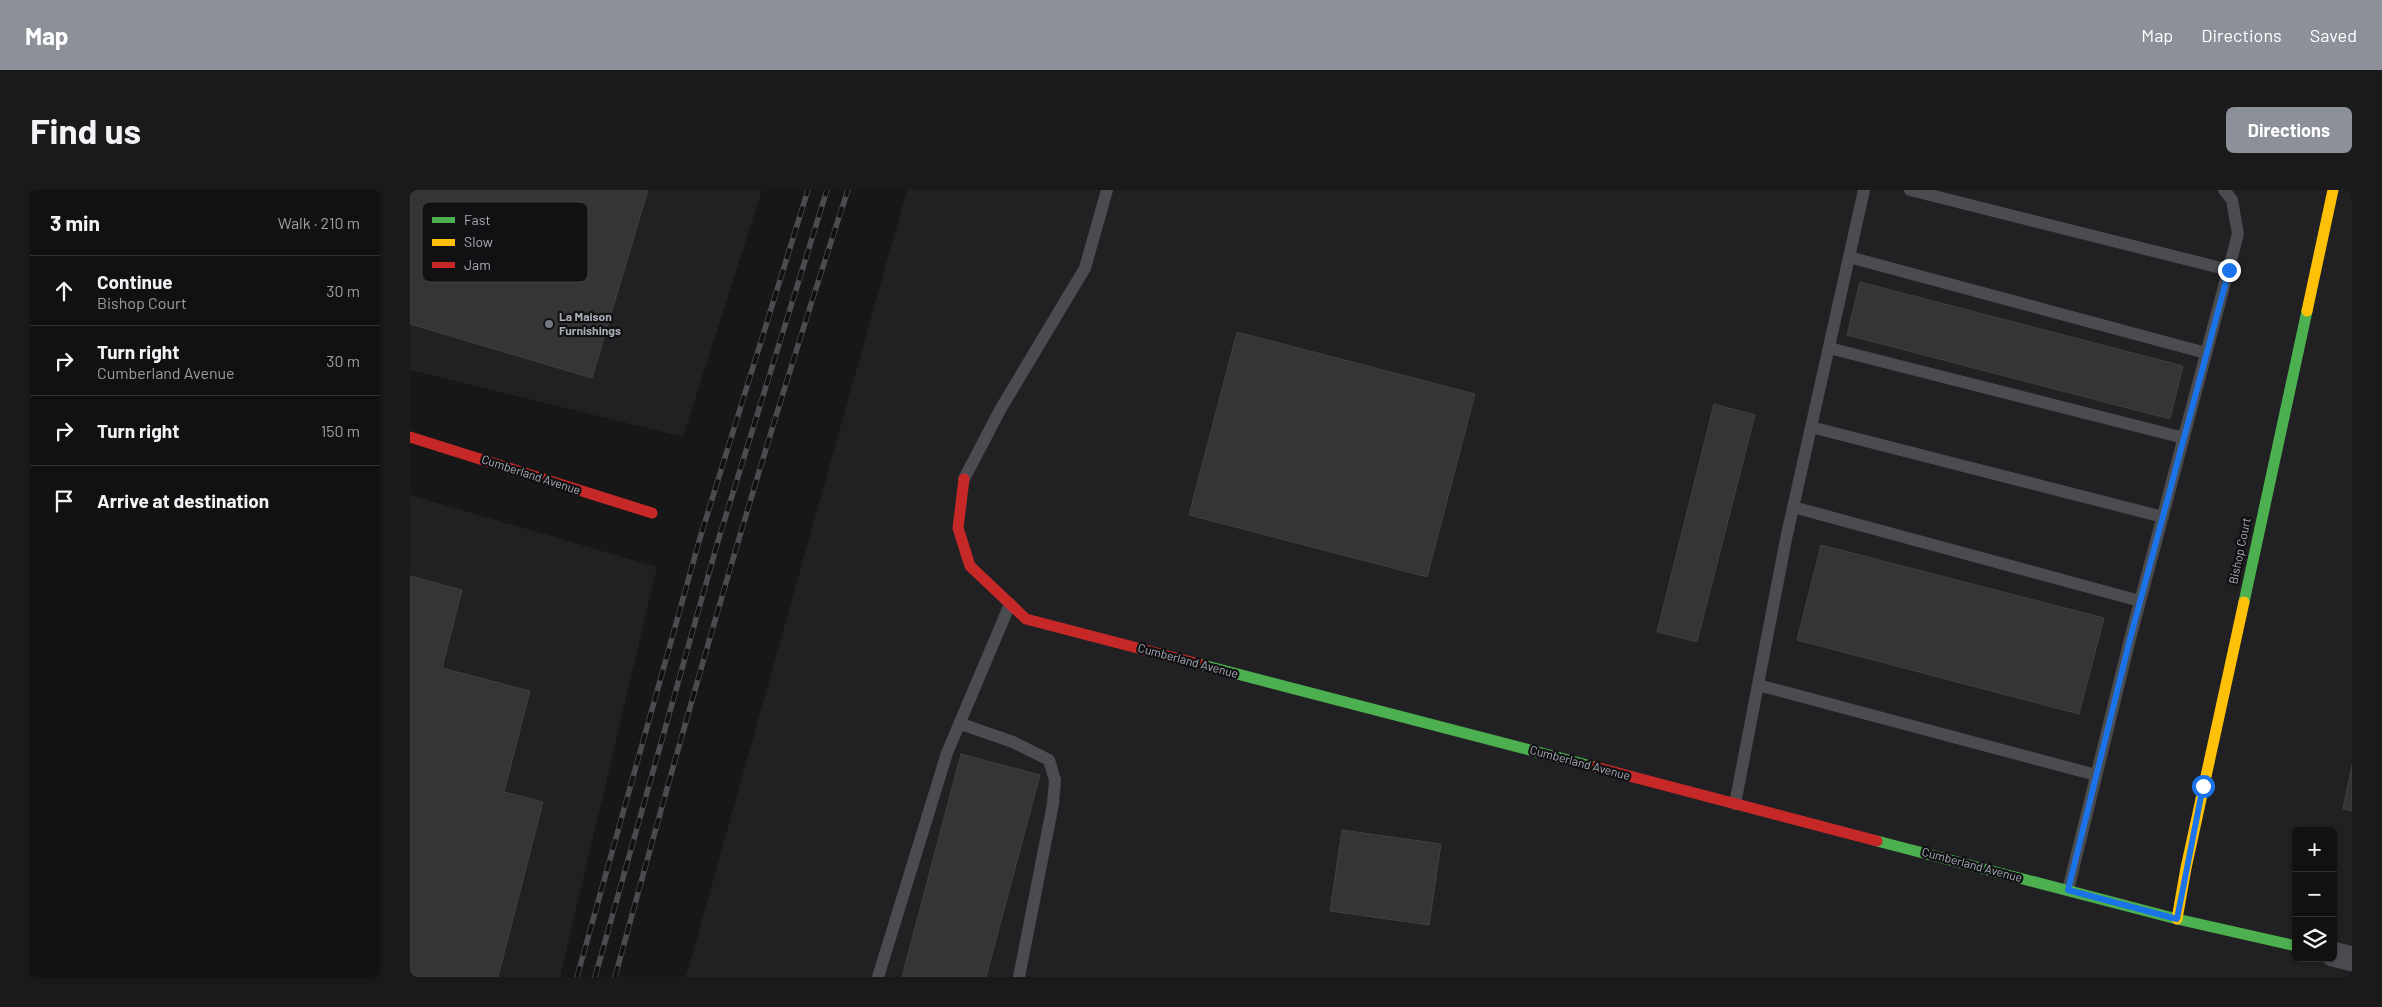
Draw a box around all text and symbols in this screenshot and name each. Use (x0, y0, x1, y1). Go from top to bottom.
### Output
text: Map (25, 21, 68, 50)
text: Map (2141, 24, 2173, 46)
text: Directions (2201, 24, 2282, 46)
text: Saved (2310, 24, 2357, 46)
button: Directions (2226, 107, 2352, 153)
text: Find us (30, 109, 141, 151)
legend (422, 202, 588, 282)
text: 3 min (50, 210, 100, 235)
text: Fast (464, 211, 490, 228)
text: Walk · 210 m (278, 213, 360, 232)
text: Slow (464, 233, 493, 250)
text: Jam (464, 256, 491, 273)
route end (2218, 259, 2241, 282)
text: Continue (97, 270, 173, 293)
icon: ahead (50, 277, 78, 305)
text: 30 m (326, 281, 360, 300)
text: Bishop Court (97, 293, 187, 312)
place label: La Maison Furnishings (559, 309, 621, 337)
marker: La Maison Furnishings (543, 318, 555, 330)
text: Turn right (97, 340, 179, 363)
icon: right (50, 347, 78, 375)
text: 30 m (326, 351, 360, 370)
text: Cumberland Avenue (97, 363, 235, 382)
icon: right (50, 417, 78, 445)
text: Turn right (97, 419, 179, 442)
text: 150 m (321, 421, 360, 440)
street label: Cumberland Avenue (480, 451, 583, 497)
icon: arrive (50, 487, 78, 515)
text: Arrive at destination (97, 489, 269, 512)
street label: Bishop Court (2225, 516, 2253, 585)
street label: Cumberland Avenue (1137, 640, 1240, 680)
street label: Cumberland Avenue (1529, 742, 1632, 782)
route start (2192, 775, 2215, 798)
map controls (2292, 827, 2337, 962)
button: + (2292, 827, 2337, 872)
street label: Cumberland Avenue (1921, 844, 2024, 884)
button: − (2292, 872, 2337, 917)
button: layers (2292, 917, 2337, 962)

